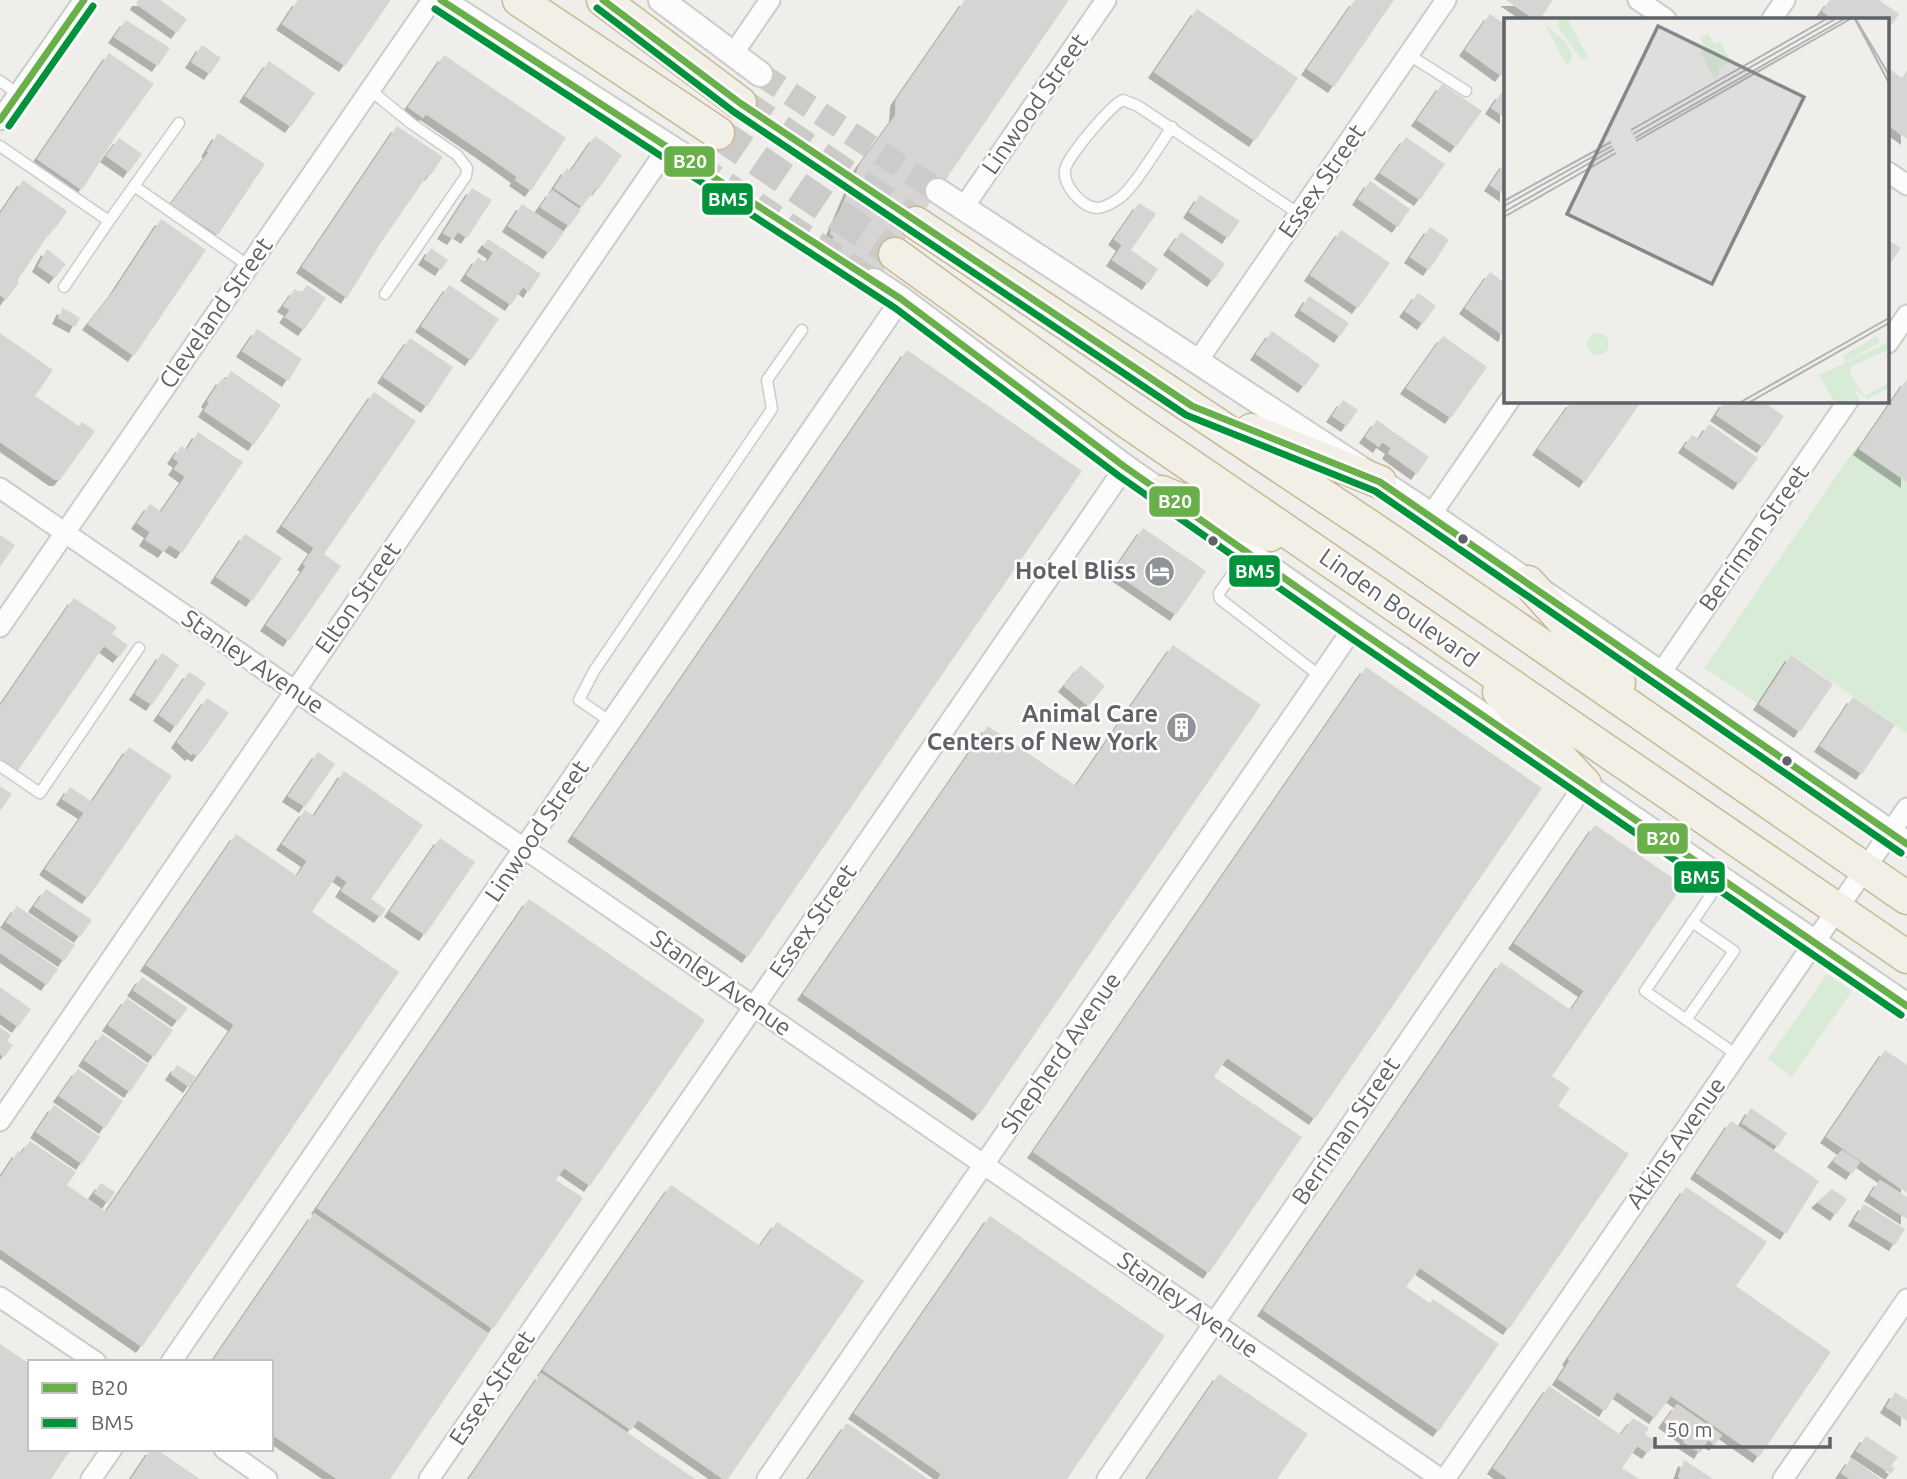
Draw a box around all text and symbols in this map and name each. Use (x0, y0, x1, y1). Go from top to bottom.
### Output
inset map (1504, 18, 1890, 402)
street label: Linwood Street (976, 28, 1093, 179)
street label: Essex Street (1273, 118, 1371, 243)
line badge: B20 (663, 145, 716, 178)
text: B20 (673, 150, 707, 172)
line badge: BM5 (701, 182, 754, 216)
text: BM5 (708, 188, 748, 210)
street label: Cleveland Street (153, 232, 278, 393)
street label: Berriman Street (1693, 459, 1814, 616)
line badge: B20 (1148, 485, 1201, 518)
text: B20 (1158, 490, 1192, 512)
unlabelled marker (1456, 532, 1470, 546)
unlabelled marker (1206, 534, 1220, 548)
street label: Elton Street (309, 537, 406, 658)
street label: Linden Boulevard (1315, 543, 1484, 673)
hotel icon: Hotel Bliss (1142, 554, 1176, 588)
line badge: BM5 (1228, 554, 1281, 588)
place label: Hotel Bliss (1015, 557, 1136, 584)
text: BM5 (1235, 560, 1275, 582)
street label: Stanley Avenue (177, 604, 329, 719)
place label: Animal Care Centers of New York (927, 700, 1159, 755)
building icon: Animal Care Centers of New York (1164, 711, 1198, 745)
street label: Linwood Street (479, 754, 594, 907)
unlabelled marker (1780, 754, 1794, 768)
line badge: B20 (1636, 822, 1689, 855)
text: B20 (1646, 827, 1680, 849)
street label: Essex Street (764, 858, 862, 983)
line badge: BM5 (1673, 860, 1726, 894)
text: BM5 (1680, 866, 1720, 888)
street label: Stanley Avenue (646, 924, 797, 1041)
street label: Shepherd Avenue (995, 967, 1126, 1138)
street label: Berriman Street (1286, 1052, 1405, 1209)
street label: Atkins Avenue (1621, 1072, 1731, 1213)
street label: Stanley Avenue (1113, 1246, 1264, 1363)
street label: Essex Street (443, 1325, 540, 1450)
legend (28, 1360, 273, 1451)
text: B20 (91, 1375, 128, 1399)
scale bar (1655, 1406, 1830, 1450)
text: BM5 (91, 1410, 134, 1434)
text: 50 m (1666, 1417, 1713, 1441)

